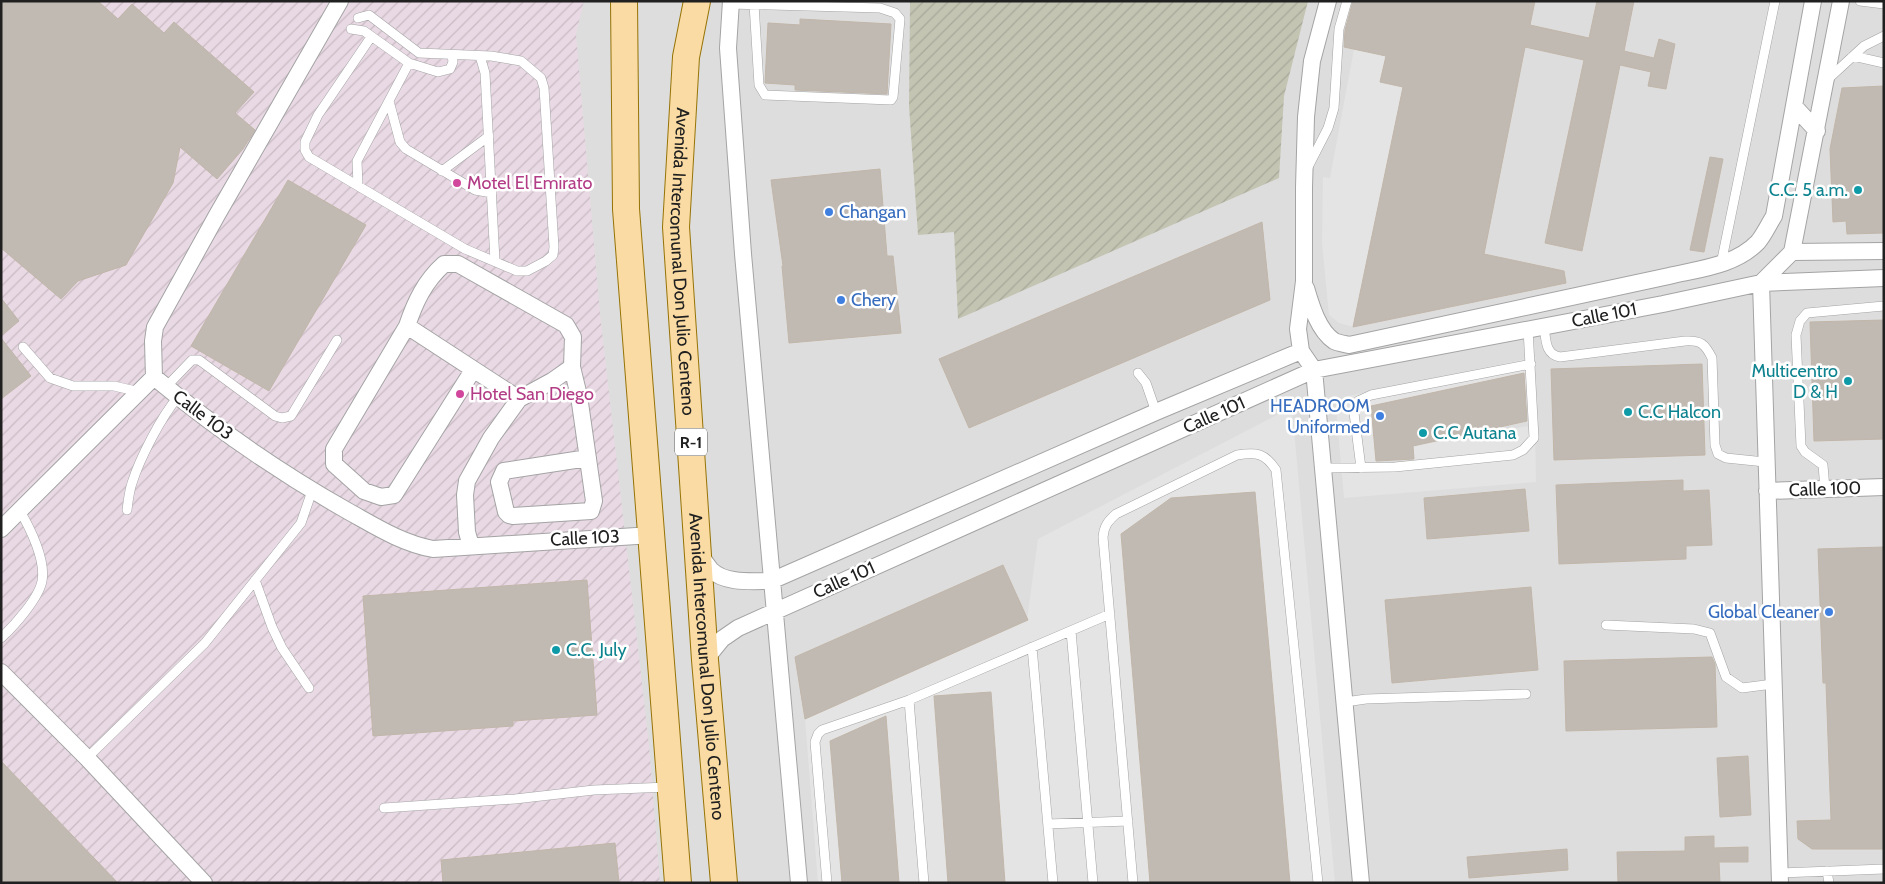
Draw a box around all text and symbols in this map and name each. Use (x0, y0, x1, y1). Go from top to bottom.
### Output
street label: Avenida Intercomunal Don Julio Centeno (665, 107, 700, 416)
place label: Motel El Emirato (467, 172, 592, 194)
marker: Motel El Emirato (451, 177, 463, 189)
place label: C.C. 5 a.m. (1769, 179, 1848, 201)
marker: C.C. 5 a.m. (1852, 184, 1864, 196)
place label: Changan (839, 201, 906, 223)
marker: Changan (823, 206, 835, 218)
place label: Chery (851, 289, 896, 311)
marker: Chery (835, 294, 847, 306)
street label: Calle 101 (1570, 298, 1638, 332)
place label: Multicentro D & H (1752, 360, 1838, 403)
marker: Multicentro D & H (1842, 375, 1854, 387)
place label: Hotel San Diego (470, 383, 594, 405)
street label: Calle 103 (169, 385, 237, 445)
marker: Hotel San Diego (454, 388, 466, 400)
street label: Calle 101 (1180, 392, 1248, 438)
place label: HEADROOM Uniformed (1270, 395, 1370, 438)
place label: C.C Halcon (1638, 401, 1721, 423)
marker: C.C Halcon (1622, 406, 1634, 418)
marker: HEADROOM Uniformed (1374, 410, 1386, 422)
place label: C.C Autana (1433, 422, 1517, 444)
marker: C.C Autana (1417, 427, 1429, 439)
road number: R-1 (675, 428, 707, 456)
street label: Calle 100 (1788, 477, 1862, 501)
street label: Avenida Intercomunal Don Julio Centeno (684, 512, 730, 821)
street label: Calle 103 (550, 525, 620, 551)
street label: Calle 101 (810, 557, 878, 603)
place label: Global Cleaner (1708, 601, 1819, 623)
marker: Global Cleaner (1823, 606, 1835, 618)
place label: C.C. July (566, 639, 627, 661)
marker: C.C. July (550, 644, 562, 656)

